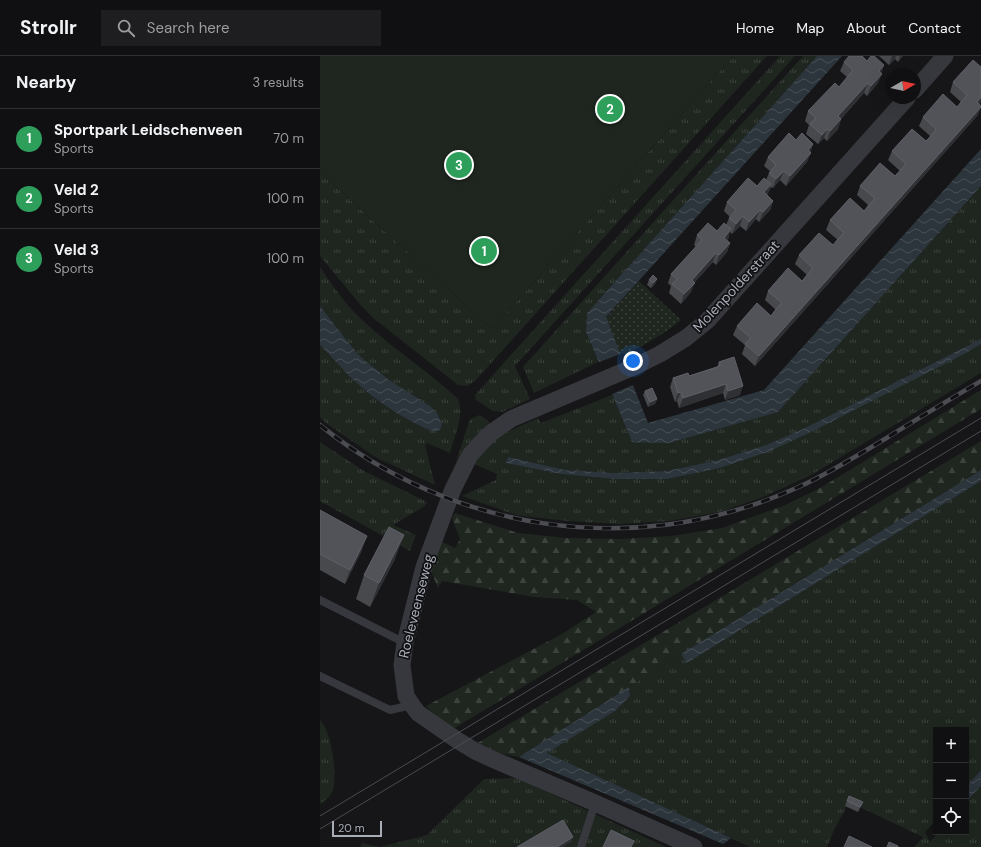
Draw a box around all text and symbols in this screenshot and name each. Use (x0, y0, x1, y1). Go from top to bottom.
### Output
search box (101, 10, 381, 46)
text: Strollr (20, 15, 77, 40)
icon: search (115, 17, 137, 39)
text: Search here (147, 18, 230, 38)
text: Home (736, 19, 774, 37)
text: Map (796, 19, 824, 37)
text: About (846, 19, 886, 37)
text: Contact (908, 19, 961, 37)
north arrow (885, 68, 921, 104)
text: Nearby (16, 71, 76, 93)
text: 3 results (252, 74, 304, 91)
pin: 2 (597, 94, 623, 124)
text: Sportpark Leidschenveen (54, 120, 243, 140)
text: 1 (27, 130, 31, 147)
text: 70 m (273, 130, 304, 147)
text: Sports (54, 140, 94, 157)
pin: 3 (446, 150, 472, 180)
text: Veld 2 (54, 180, 99, 200)
text: 2 (25, 190, 33, 207)
text: 100 m (267, 190, 304, 207)
text: Sports (54, 200, 94, 217)
pin: 1 (471, 236, 497, 266)
street label: Molenpolderstraat (689, 236, 783, 336)
text: Veld 3 (54, 240, 99, 260)
text: 3 (25, 250, 33, 267)
text: 100 m (267, 250, 304, 267)
text: Sports (54, 260, 94, 277)
your location (623, 351, 643, 371)
street label: Roeleveenseweg (394, 552, 438, 660)
map controls (933, 727, 969, 835)
button: + (933, 727, 969, 763)
button: − (933, 763, 969, 799)
button: locate (933, 799, 969, 835)
scale bar (332, 819, 382, 838)
text: 20 m (338, 821, 364, 835)

